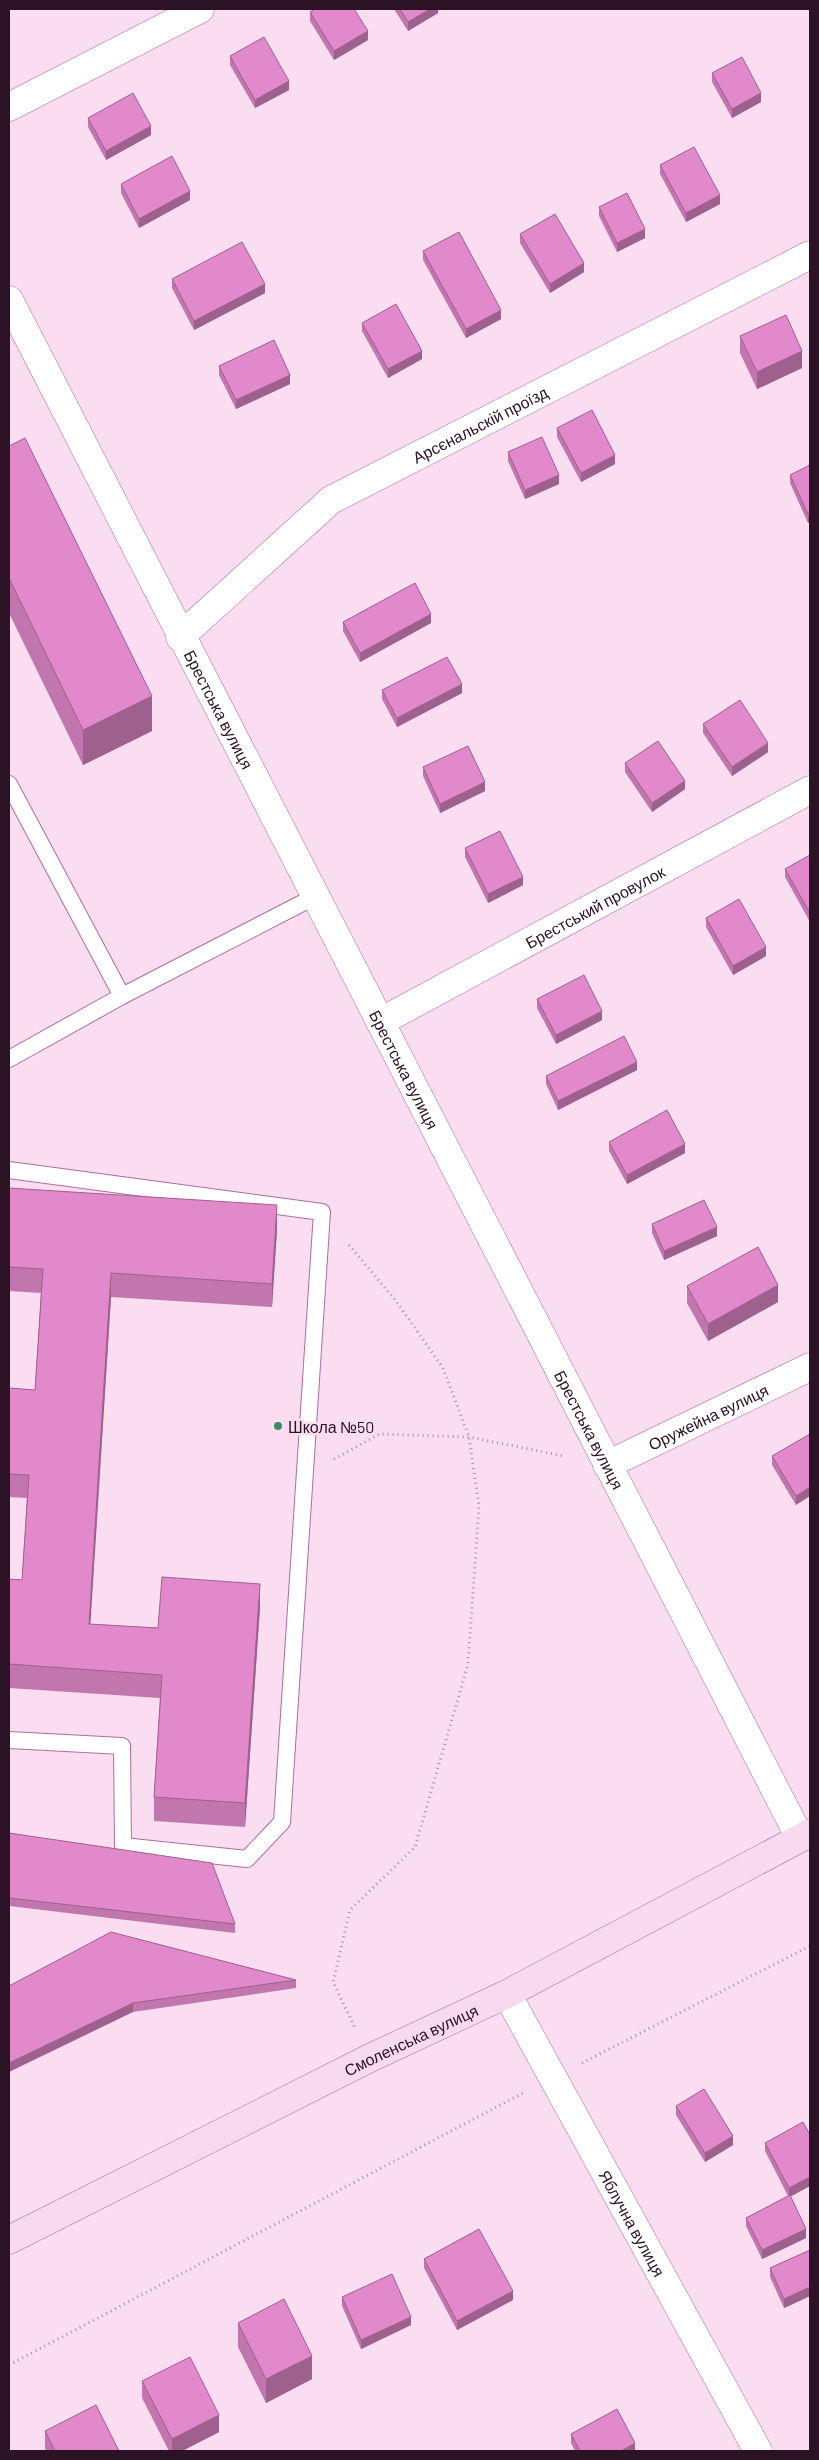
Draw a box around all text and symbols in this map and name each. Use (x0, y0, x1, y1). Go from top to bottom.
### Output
street label: Арсєнальскій проїзд (409, 381, 551, 466)
street label: Брестська вулиця (181, 646, 258, 772)
street label: Брестський провулок (522, 860, 669, 951)
street label: Брестська вулиця (366, 1007, 443, 1132)
street label: Брестська вулиця (551, 1367, 628, 1492)
street label: Оружейна вулиця (645, 1379, 771, 1453)
place label: Школа №50 (288, 1417, 374, 1436)
marker: Школа №50 (272, 1420, 284, 1432)
street label: Смоленська вулиця (340, 2000, 481, 2079)
street label: Яблучна вулиця (596, 2166, 670, 2279)

